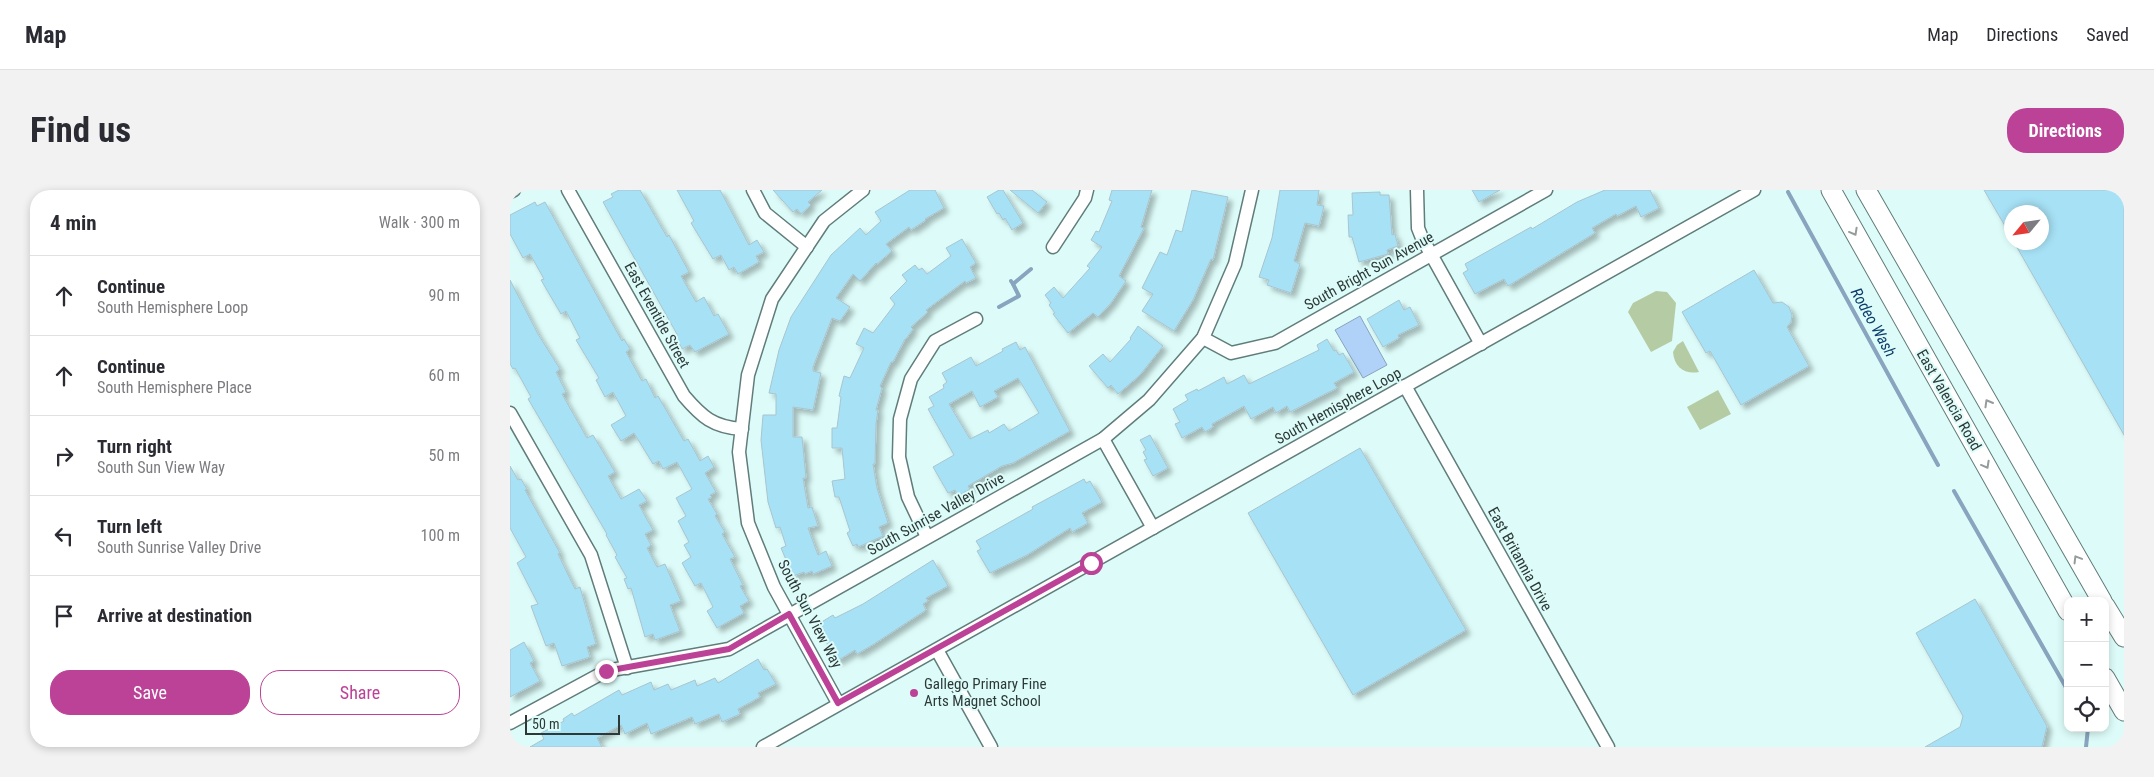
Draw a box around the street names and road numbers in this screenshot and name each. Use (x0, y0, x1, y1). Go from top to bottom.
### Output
street label: South Bright Sun Avenue (1301, 228, 1437, 314)
street label: East Eventide Street (620, 259, 694, 371)
street label: East Valencia Road (1913, 346, 1985, 454)
street label: South Hemisphere Loop (1272, 364, 1404, 448)
street label: South Sunrise Valley Drive (864, 469, 1008, 559)
street label: East Britannia Drive (1484, 504, 1556, 614)
street label: South Sun View Way (774, 557, 846, 671)

